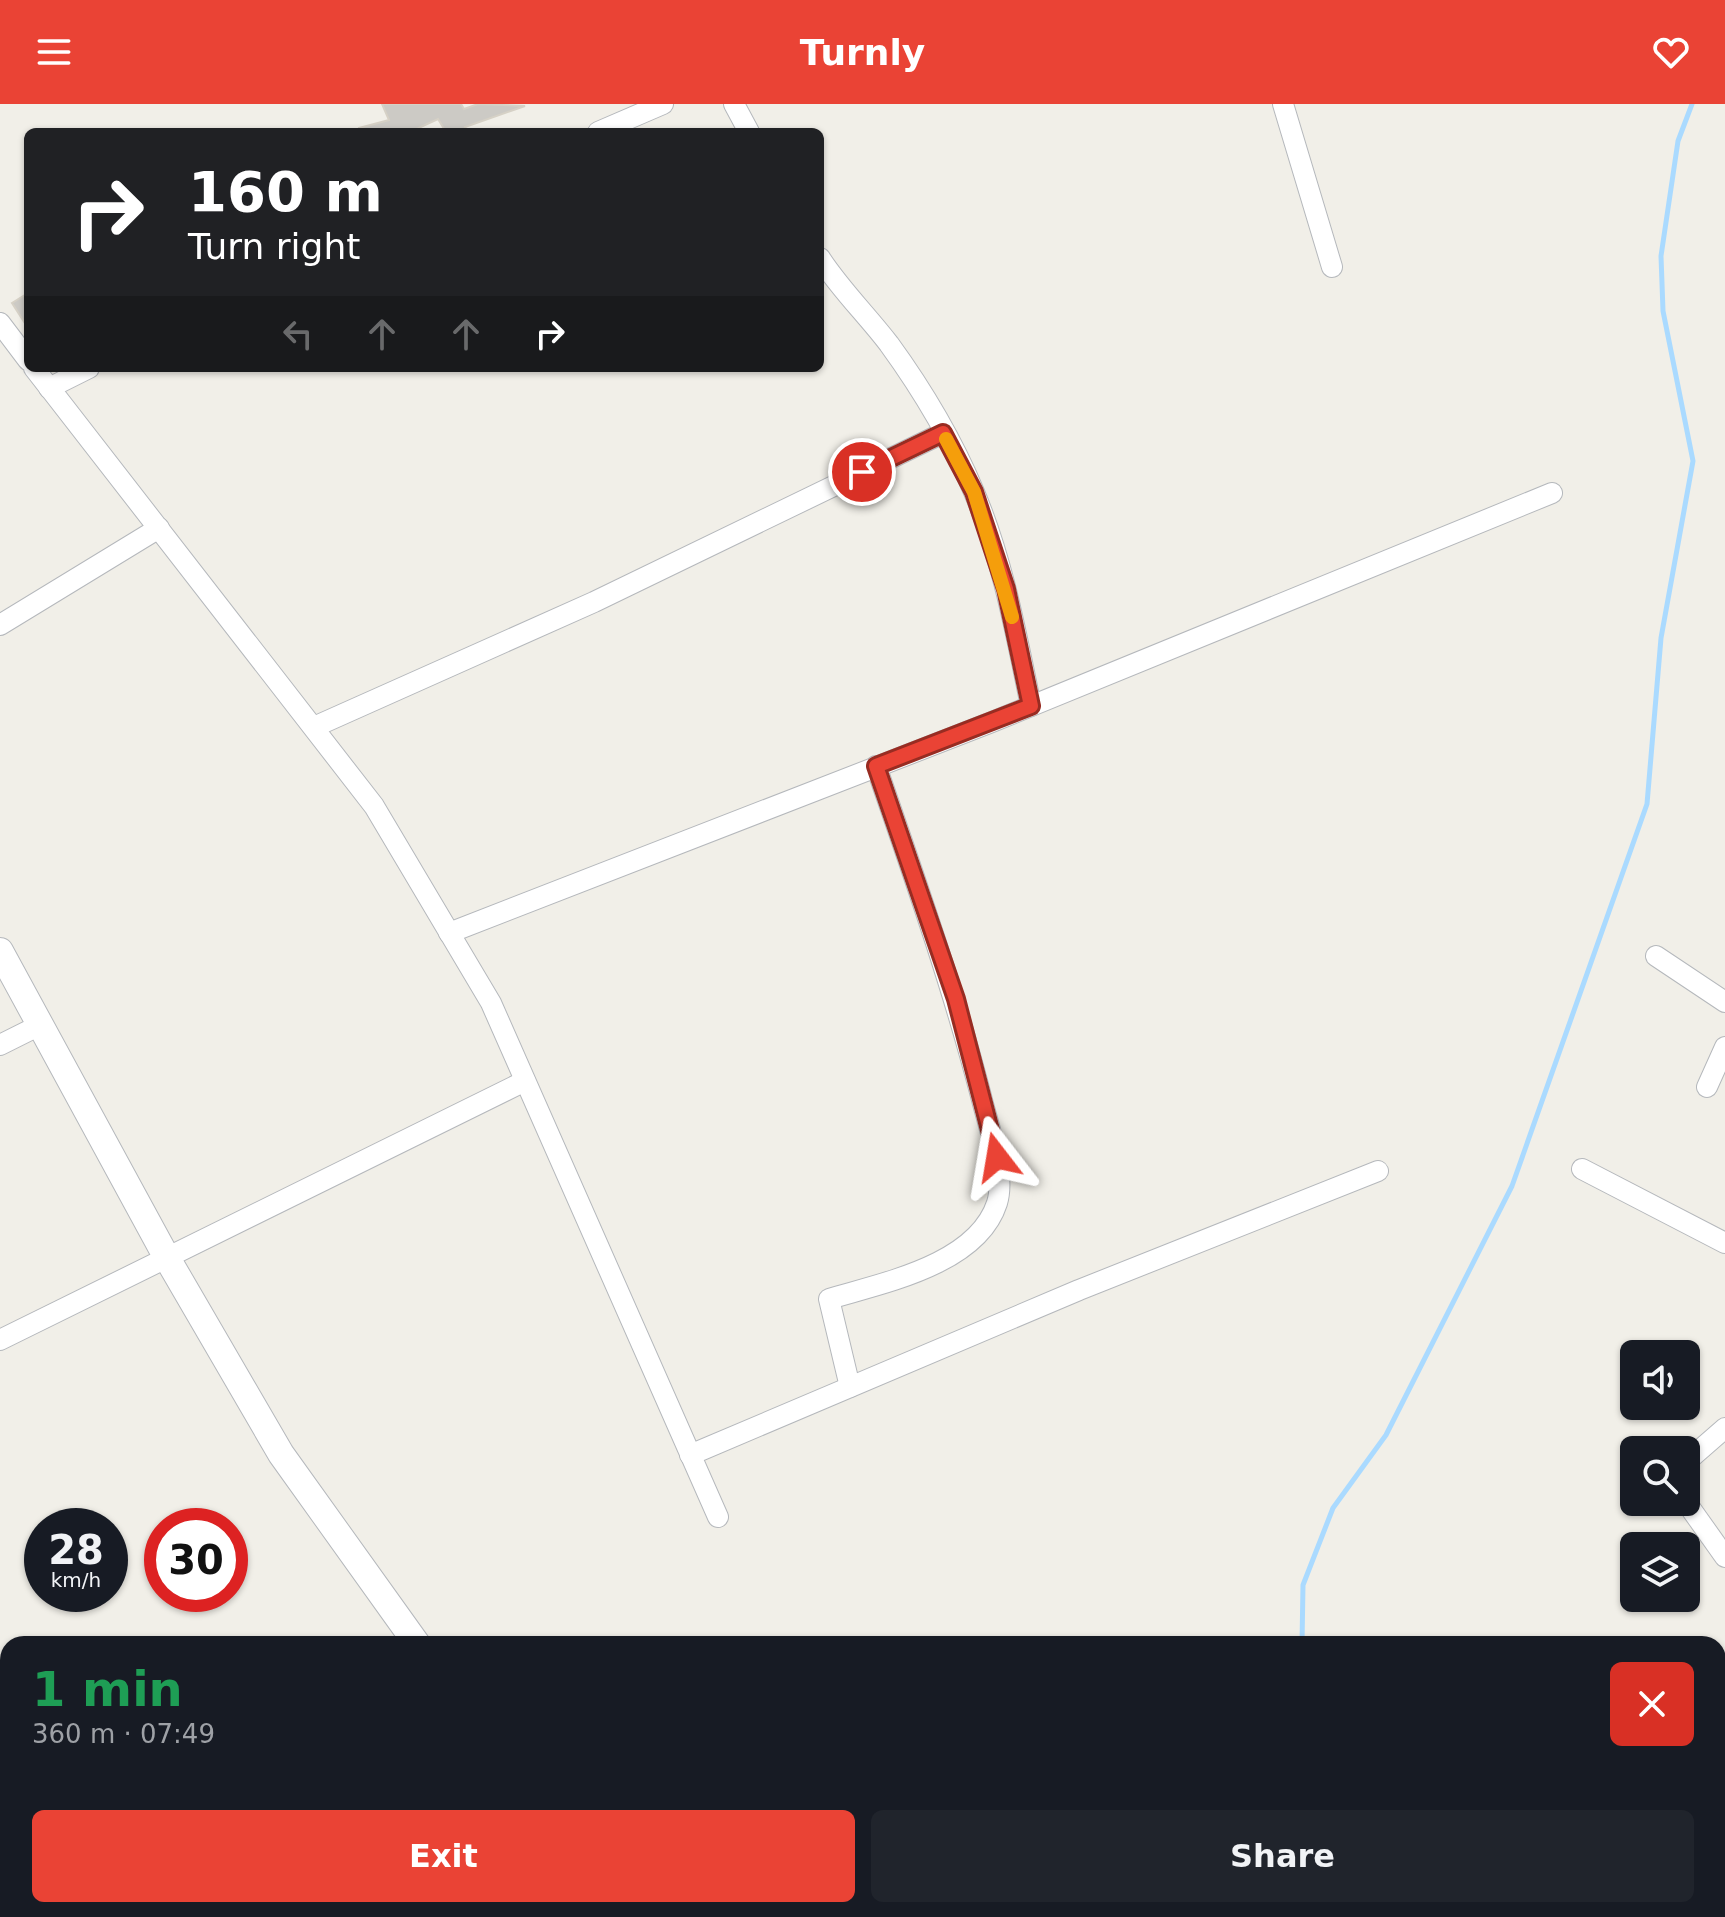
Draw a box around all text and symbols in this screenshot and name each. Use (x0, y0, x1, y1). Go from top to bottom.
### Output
icon: menu (32, 30, 76, 74)
icon: heart (1649, 30, 1693, 74)
text: Turnly (800, 32, 925, 73)
text: 160 m (188, 159, 383, 224)
icon: right (56, 160, 160, 264)
text: Turn right (188, 226, 360, 267)
icon: left (276, 312, 320, 356)
icon: ahead (360, 312, 404, 356)
icon: ahead (444, 312, 488, 356)
icon: right (528, 312, 572, 356)
pin (828, 438, 896, 506)
icon: arrive (840, 450, 884, 494)
position arrow (955, 1115, 1039, 1199)
map controls (1620, 1340, 1700, 1612)
button: sound (1620, 1340, 1700, 1420)
button: search (1620, 1436, 1700, 1516)
speed limit sign: 30 (144, 1508, 248, 1612)
text: 28 (48, 1527, 104, 1573)
button: layers (1620, 1532, 1700, 1612)
text: km/h (51, 1568, 101, 1592)
text: 1 min (32, 1661, 183, 1717)
button: close (1610, 1662, 1694, 1746)
text: 360 m · 07:49 (32, 1719, 215, 1749)
button: Exit (32, 1810, 855, 1902)
button: Share (871, 1810, 1694, 1902)

